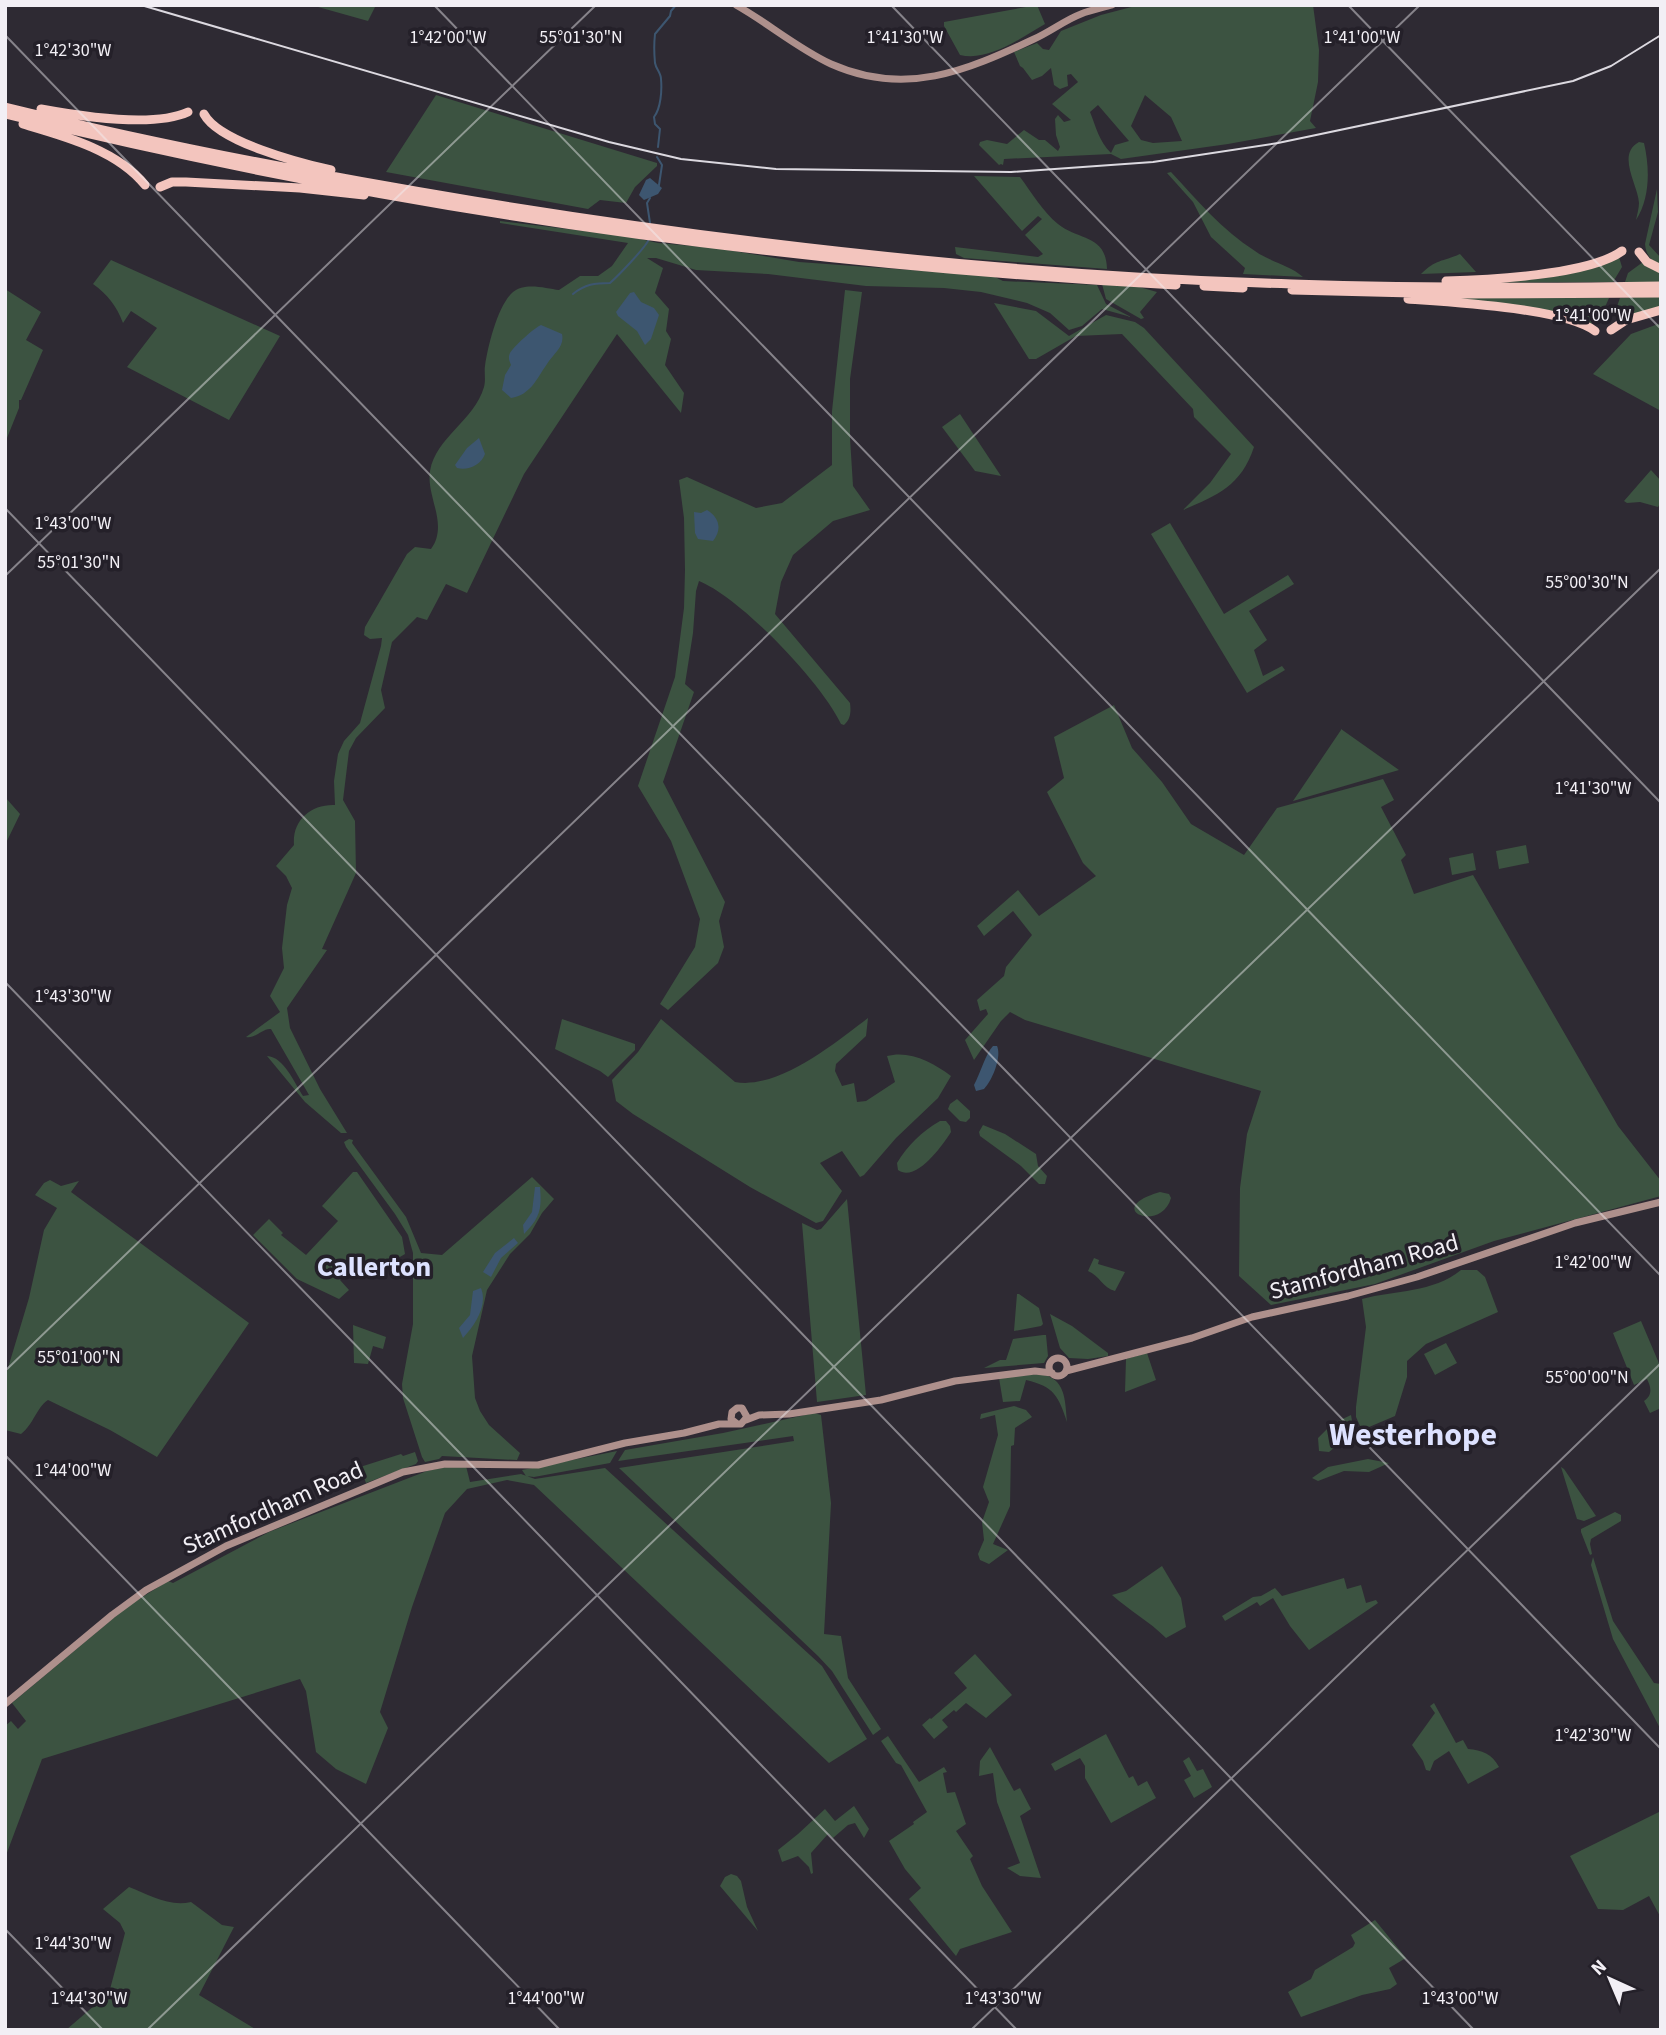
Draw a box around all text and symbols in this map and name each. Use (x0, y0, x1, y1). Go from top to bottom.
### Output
text: 1°42'00"W (410, 25, 487, 50)
text: 55°01'30"N (539, 25, 623, 50)
text: 1°41'30"W (867, 25, 944, 50)
text: 1°41'00"W (1324, 25, 1401, 50)
text: 1°42'30"W (35, 38, 112, 63)
text: 1°41'00"W (1555, 303, 1632, 328)
text: 1°43'00"W (35, 511, 112, 536)
text: 55°01'30"N (37, 550, 121, 575)
text: 55°00'30"N (1545, 570, 1629, 595)
text: 1°41'30"W (1555, 776, 1632, 801)
text: 1°43'30"W (35, 984, 112, 1009)
street label: Stamfordham Road (1266, 1225, 1462, 1309)
district label: Callerton (317, 1247, 431, 1287)
text: 1°42'00"W (1555, 1250, 1632, 1275)
text: 55°01'00"N (37, 1345, 121, 1370)
text: 55°00'00"N (1545, 1365, 1629, 1390)
district label: Westerhope (1329, 1412, 1497, 1458)
street label: Stamfordham Road (177, 1452, 369, 1564)
text: 1°44'00"W (35, 1458, 112, 1483)
text: 1°42'30"W (1555, 1723, 1632, 1748)
text: 1°44'30"W (35, 1931, 112, 1956)
north arrow (1575, 1944, 1645, 2014)
text: N (1585, 1954, 1613, 1982)
text: 1°44'30"W (51, 1986, 128, 2011)
text: 1°44'00"W (508, 1986, 585, 2011)
text: 1°43'30"W (965, 1986, 1042, 2011)
text: 1°43'00"W (1422, 1986, 1499, 2011)

